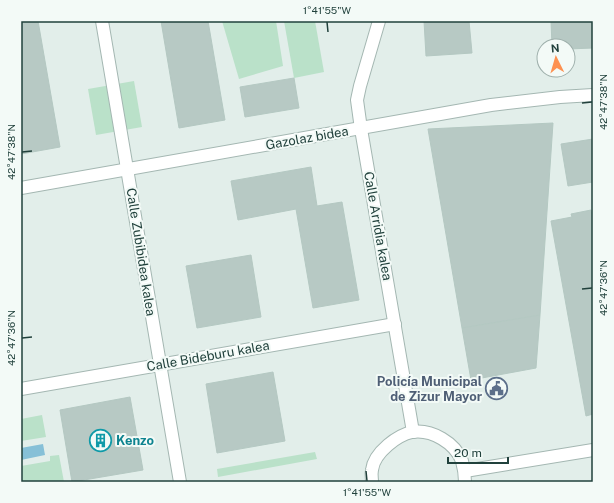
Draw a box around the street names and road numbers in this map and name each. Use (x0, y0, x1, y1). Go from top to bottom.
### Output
street label: Gazolaz bidea (264, 123, 350, 153)
street label: Calle Arridia kalea (361, 170, 395, 282)
street label: Calle Zubibidea kalea (123, 187, 159, 317)
street label: Calle Bideburu kalea (145, 338, 271, 374)

